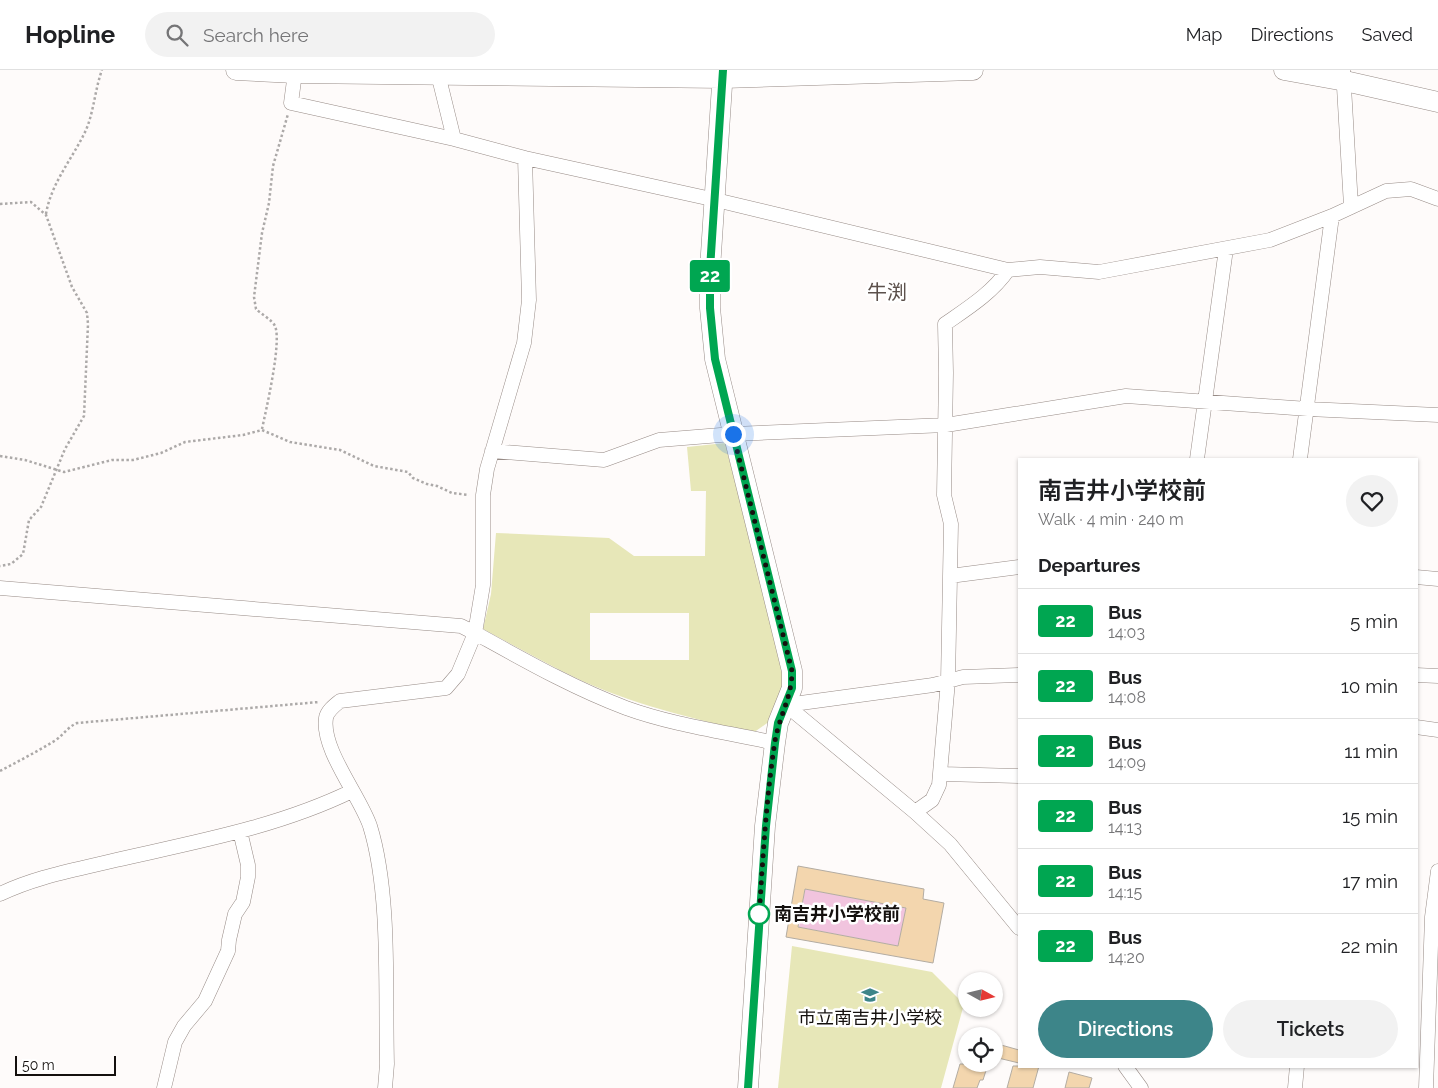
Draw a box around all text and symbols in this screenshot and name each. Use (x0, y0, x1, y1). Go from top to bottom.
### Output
search box (145, 12, 495, 57)
text: Hopline (25, 20, 115, 49)
icon: search (163, 21, 191, 49)
text: Search here (203, 24, 309, 46)
text: Map (1186, 24, 1222, 45)
text: Directions (1250, 24, 1334, 45)
text: Saved (1362, 24, 1413, 45)
line badge: 22 (688, 260, 732, 292)
text: 22 (700, 265, 720, 286)
district label: 牛渕 (867, 280, 907, 304)
your location (721, 422, 746, 447)
button: heart (1346, 475, 1398, 527)
text: 南吉井小学校前 (1038, 476, 1206, 505)
text: Walk · 4 min · 240 m (1038, 510, 1184, 529)
text: Departures (1038, 554, 1140, 576)
text: Bus (1108, 601, 1142, 623)
text: 22 (1055, 610, 1076, 631)
text: 5 min (1350, 610, 1398, 632)
text: 14:03 (1108, 623, 1145, 642)
text: Bus (1108, 666, 1142, 688)
text: 22 (1055, 675, 1076, 696)
text: 10 min (1341, 675, 1398, 697)
text: 14:08 (1108, 688, 1146, 707)
text: Bus (1108, 731, 1142, 753)
text: 22 (1055, 740, 1076, 761)
text: 11 min (1344, 740, 1398, 762)
text: 14:09 (1108, 753, 1146, 772)
text: Bus (1108, 796, 1142, 818)
text: 22 (1055, 805, 1076, 826)
text: 15 min (1342, 805, 1398, 827)
text: 14:13 (1108, 818, 1142, 837)
text: Bus (1108, 861, 1142, 883)
text: 22 (1055, 870, 1076, 891)
text: 17 min (1342, 870, 1398, 892)
text: 14:15 (1108, 883, 1142, 902)
marker: 南吉井小学校前 (748, 903, 770, 925)
place label: 南吉井小学校前 (774, 903, 900, 924)
text: Bus (1108, 926, 1142, 948)
text: 22 (1055, 935, 1076, 956)
text: 22 min (1341, 935, 1398, 957)
text: 14:20 (1108, 948, 1145, 967)
north arrow (958, 972, 1002, 1018)
map controls (958, 972, 1003, 1072)
school or university icon: 市立南吉井小学校 (860, 985, 880, 1005)
button: Directions (1038, 1000, 1213, 1058)
button: Tickets (1223, 1000, 1398, 1058)
place label: 市立南吉井小学校 (798, 1007, 942, 1028)
button: locate (958, 1027, 1003, 1072)
scale bar (15, 1053, 116, 1076)
text: 50 m (22, 1057, 55, 1073)

